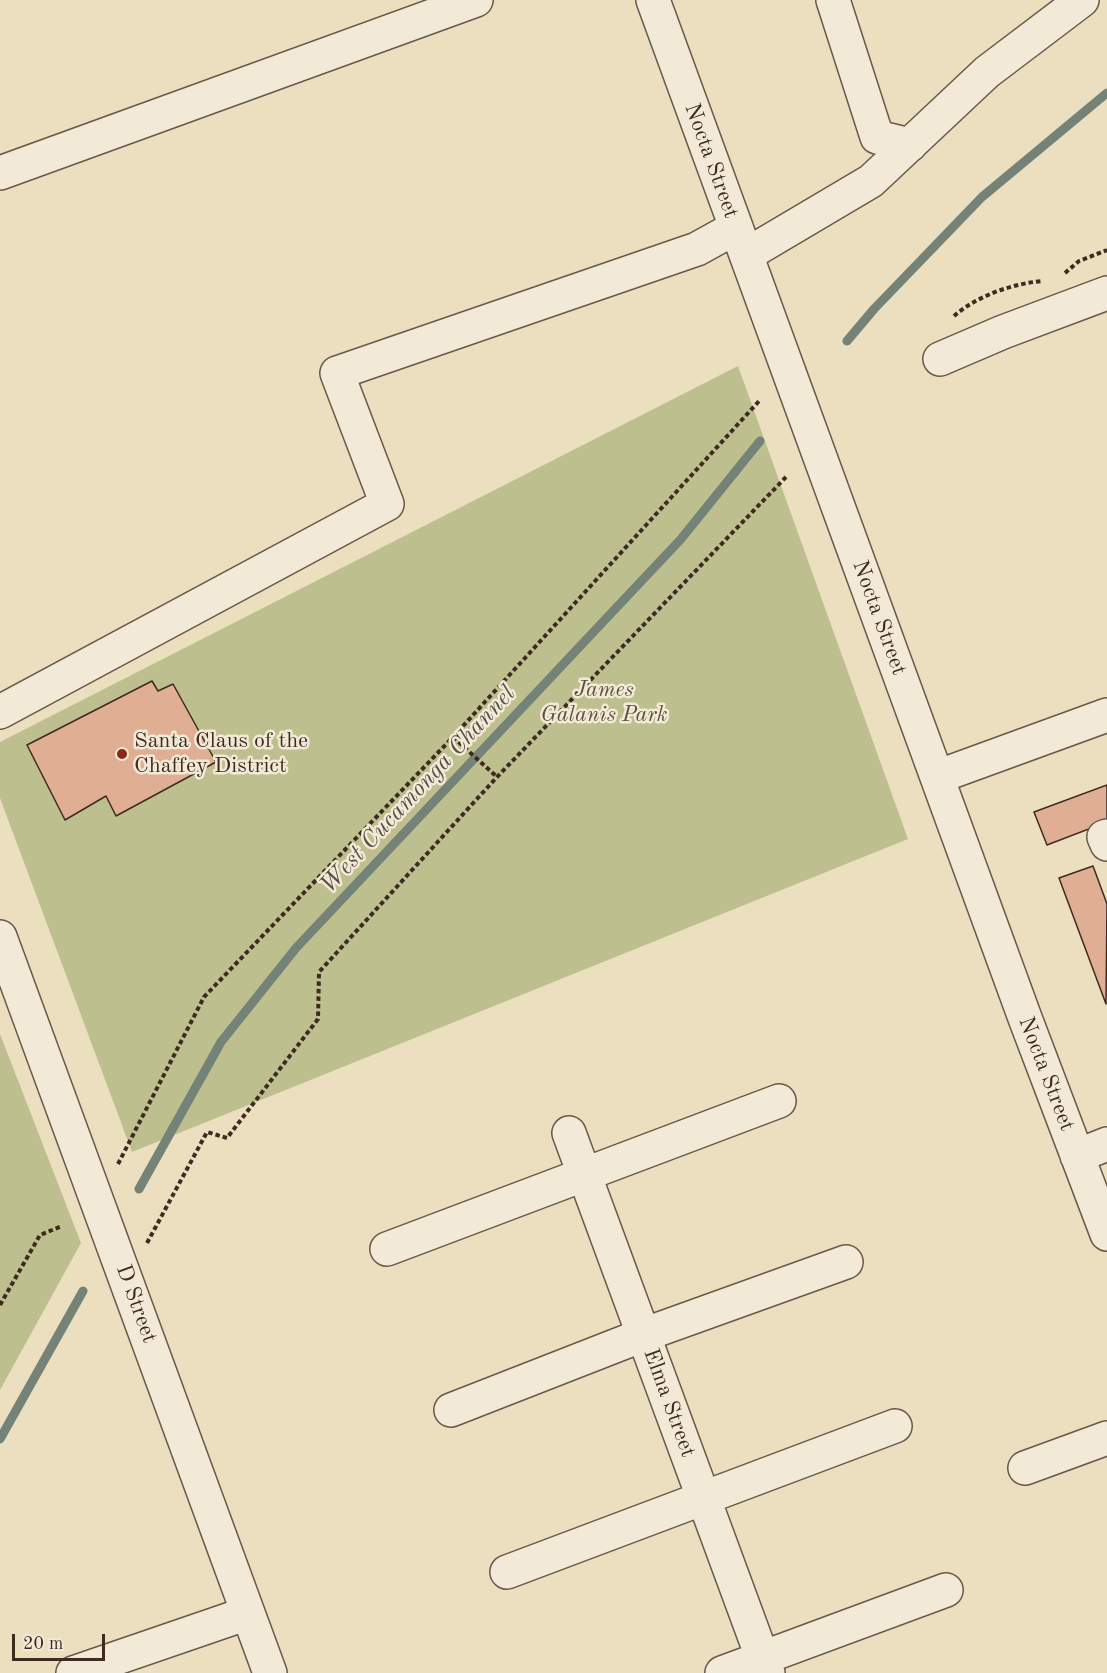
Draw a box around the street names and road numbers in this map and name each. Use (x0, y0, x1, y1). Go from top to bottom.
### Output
street label: Nocta Street (678, 100, 744, 222)
street label: Nocta Street (846, 557, 912, 679)
street label: Nocta Street (1012, 1013, 1080, 1135)
street label: D Street (110, 1261, 162, 1347)
street label: Elma Street (637, 1345, 701, 1461)

